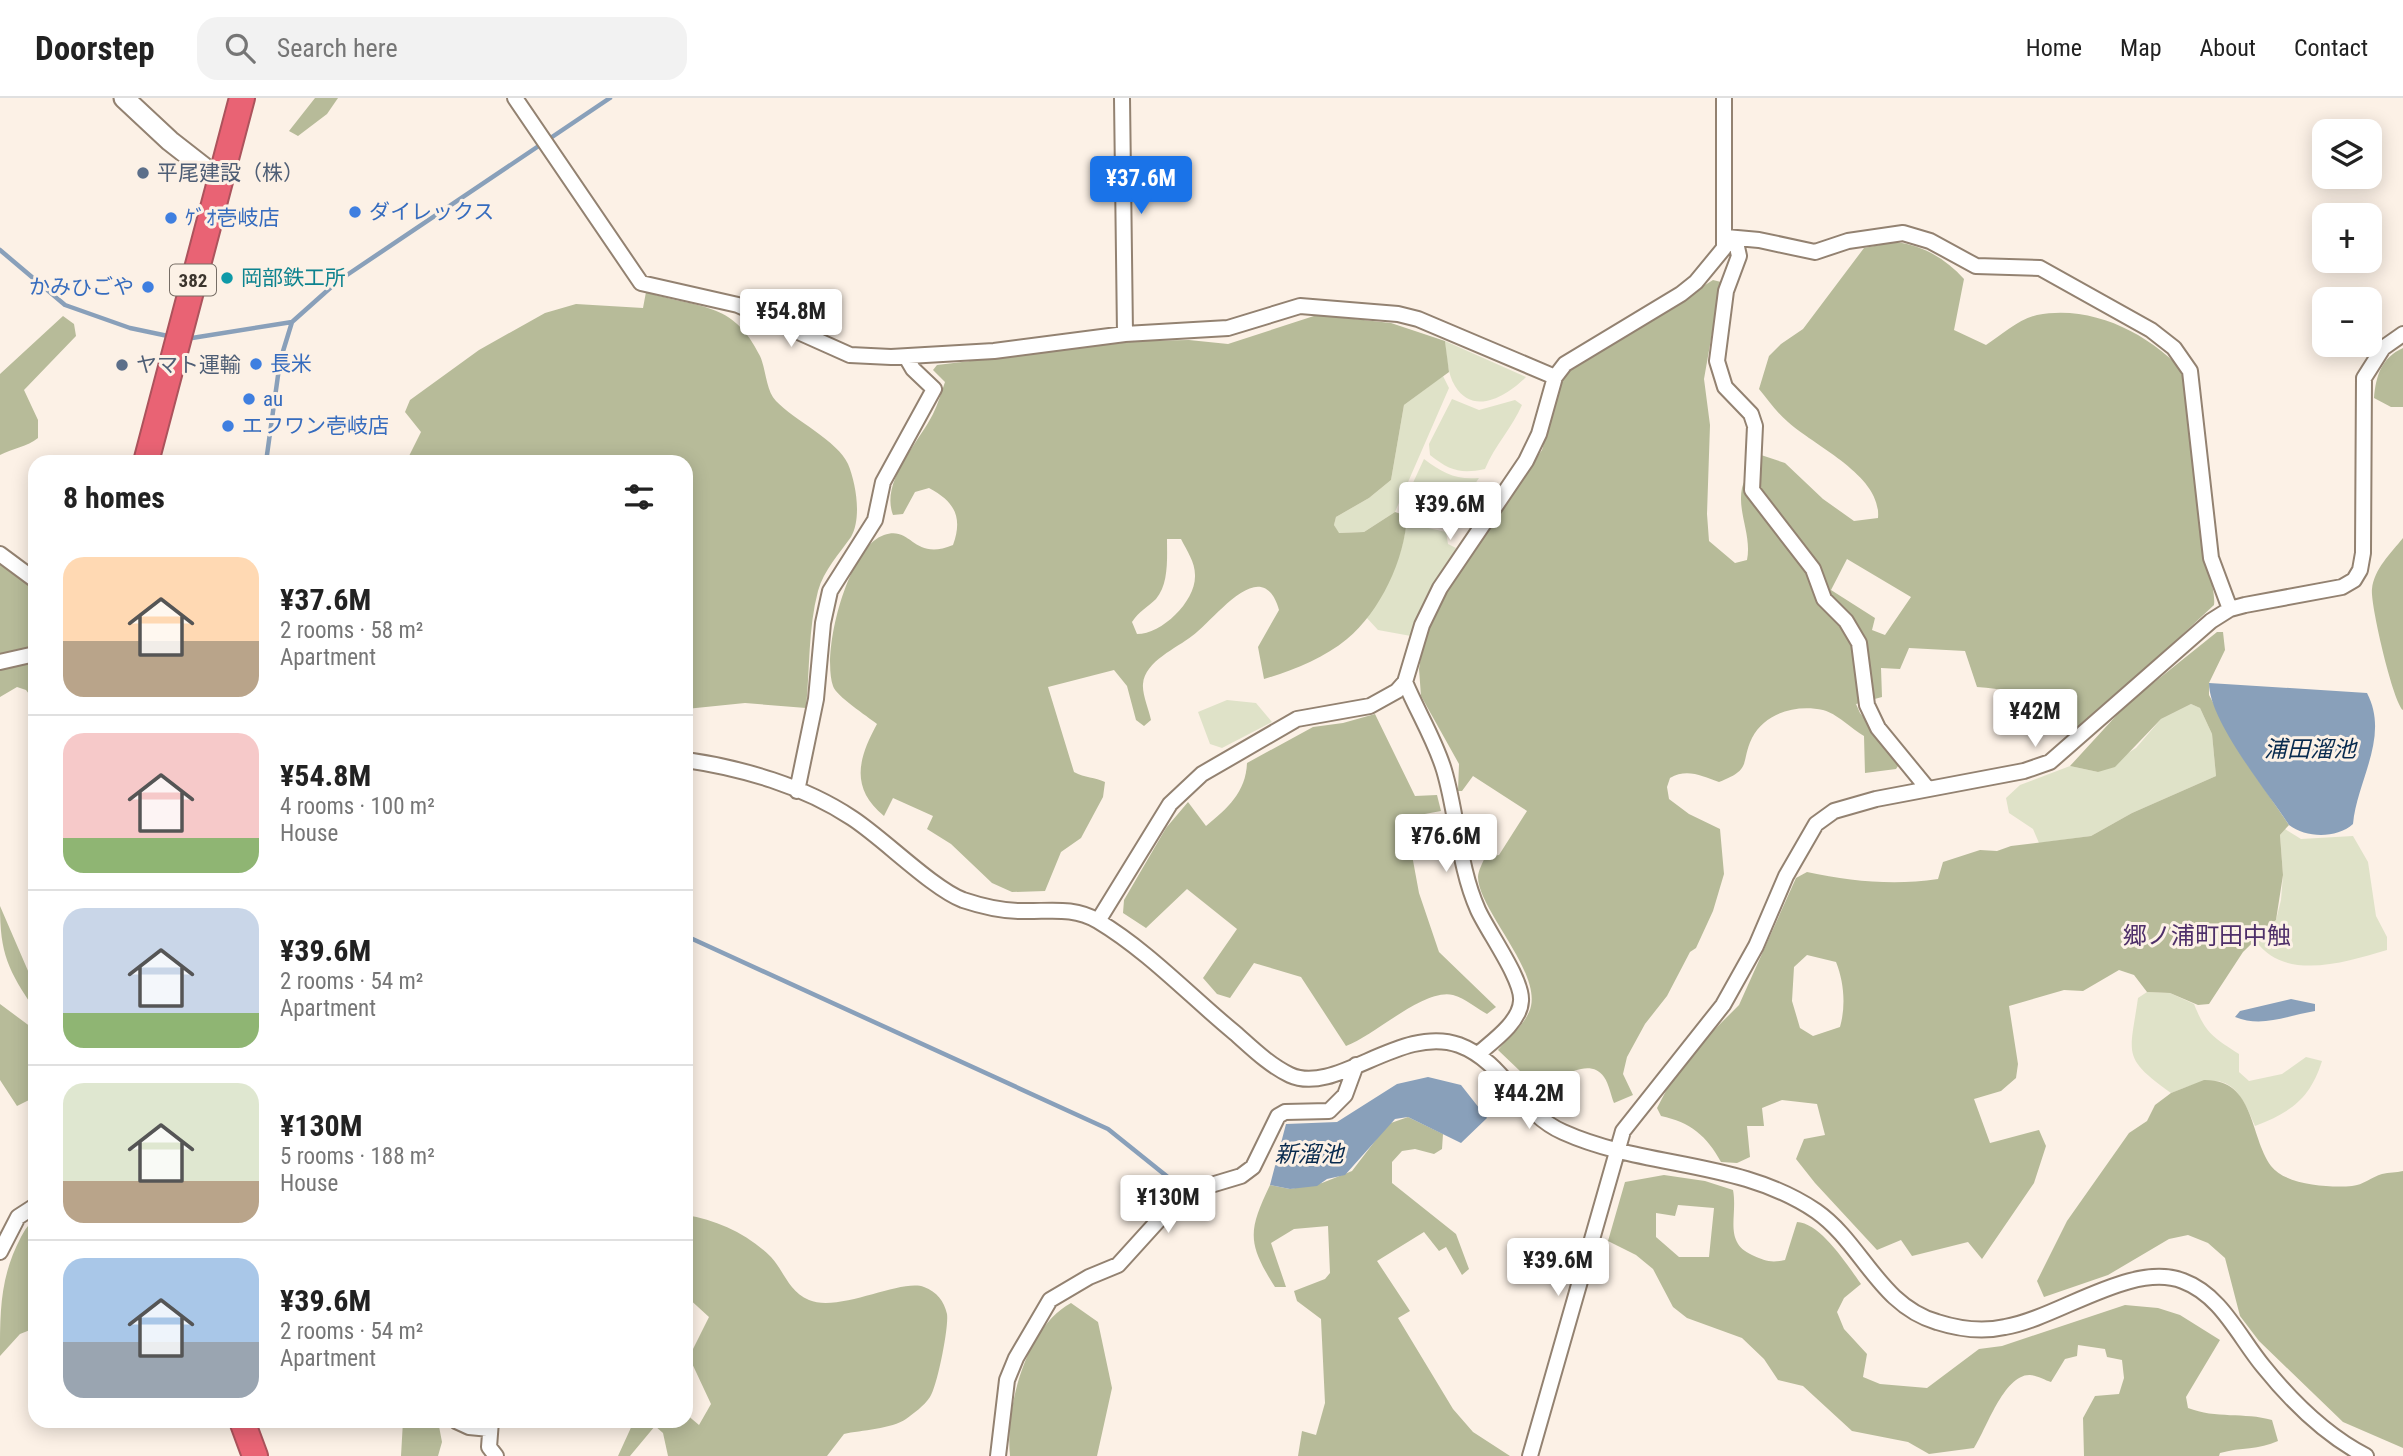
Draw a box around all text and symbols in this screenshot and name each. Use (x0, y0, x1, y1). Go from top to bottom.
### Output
search box (197, 17, 687, 80)
text: Doorstep (35, 29, 155, 68)
icon: search (221, 29, 259, 67)
text: Search here (277, 33, 398, 63)
text: Home (2026, 34, 2082, 62)
text: Map (2120, 34, 2162, 62)
text: About (2200, 34, 2256, 62)
text: Contact (2294, 34, 2368, 62)
map controls (2312, 119, 2382, 357)
button: layers (2312, 119, 2382, 189)
pin: ¥37.6M (1084, 156, 1198, 216)
place label: 平尾建設（株） (157, 161, 304, 185)
marker: 平尾建設（株） (135, 165, 151, 181)
text: ¥37.6M (1106, 165, 1176, 192)
place label: ダイレックス (369, 200, 494, 224)
button: + (2312, 203, 2382, 273)
marker: ダイレックス (347, 204, 363, 220)
place label: ｹﾞｵ壱岐店 (185, 206, 280, 230)
marker: ｹﾞｵ壱岐店 (163, 210, 179, 226)
road number: 382 (170, 264, 216, 296)
place label: 岡部鉄工所 (241, 266, 346, 290)
marker: 岡部鉄工所 (219, 270, 235, 286)
place label: かみひごや (29, 275, 134, 299)
marker: かみひごや (140, 279, 156, 295)
button: − (2312, 287, 2382, 357)
pin: ¥54.8M (734, 289, 848, 349)
text: ¥54.8M (756, 298, 826, 325)
place label: 長米 (270, 352, 312, 376)
place label: ヤマト運輸 (136, 353, 241, 377)
marker: 長米 (248, 356, 264, 372)
marker: ヤマト運輸 (114, 357, 130, 373)
place label: au (263, 387, 283, 411)
marker: au (241, 391, 257, 407)
place label: エフワン壱岐店 (242, 414, 389, 438)
marker: エフワン壱岐店 (220, 418, 236, 434)
icon: filters (620, 478, 658, 516)
text: 8 homes (63, 480, 165, 515)
pin: ¥39.6M (1393, 482, 1507, 542)
text: ¥39.6M (1415, 491, 1485, 518)
text: ¥37.6M (280, 582, 371, 617)
icon: home (119, 585, 203, 669)
text: 2 rooms · 58 m² (280, 617, 423, 644)
text: Apartment (280, 644, 376, 671)
pin: ¥42M (1994, 690, 2076, 749)
text: ¥42M (2009, 698, 2061, 725)
water label: 浦田溜池 (2264, 736, 2358, 763)
text: ¥54.8M (280, 758, 371, 793)
icon: home (119, 761, 203, 845)
text: 4 rooms · 100 m² (280, 793, 435, 820)
pin: ¥76.6M (1389, 814, 1503, 874)
text: House (280, 820, 338, 847)
text: ¥76.6M (1411, 823, 1481, 850)
district label: 郷ノ浦町田中触 (2123, 922, 2291, 950)
text: ¥39.6M (280, 933, 371, 968)
icon: home (119, 936, 203, 1020)
text: 2 rooms · 54 m² (280, 968, 423, 995)
text: Apartment (280, 995, 376, 1022)
pin: ¥44.2M (1472, 1072, 1586, 1131)
text: ¥44.2M (1494, 1080, 1564, 1107)
text: ¥130M (280, 1108, 363, 1143)
icon: home (119, 1111, 203, 1195)
water label: 新溜池 (1275, 1141, 1346, 1168)
text: 5 rooms · 188 m² (280, 1143, 435, 1170)
text: House (280, 1170, 338, 1197)
pin: ¥130M (1119, 1176, 1217, 1235)
text: ¥130M (1136, 1184, 1200, 1211)
pin: ¥39.6M (1501, 1238, 1615, 1298)
text: ¥39.6M (1523, 1247, 1593, 1274)
text: ¥39.6M (280, 1283, 371, 1318)
icon: home (119, 1286, 203, 1370)
text: 2 rooms · 54 m² (280, 1318, 423, 1345)
text: Apartment (280, 1345, 376, 1372)

